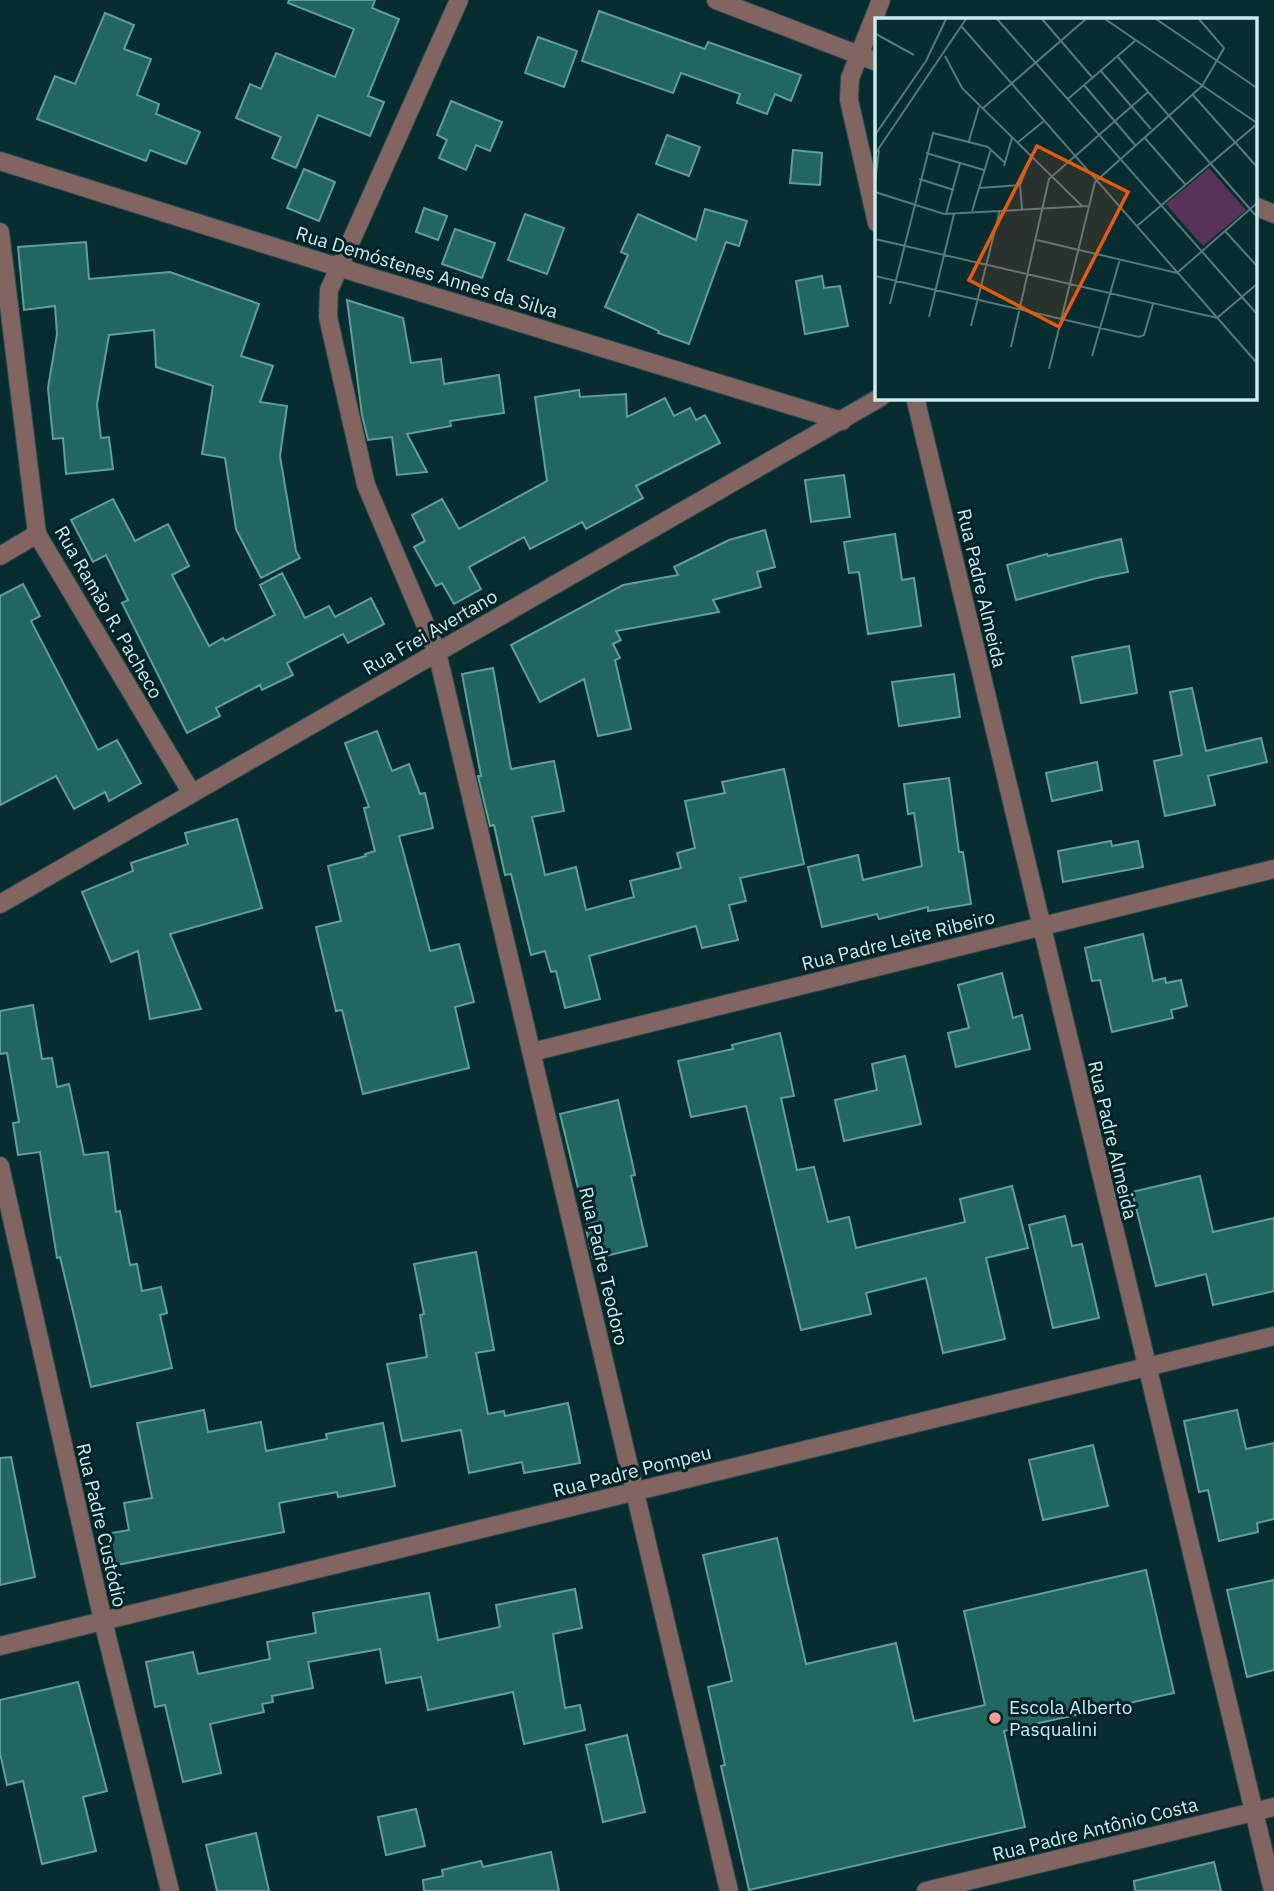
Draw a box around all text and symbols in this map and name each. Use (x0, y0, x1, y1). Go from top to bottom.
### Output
inset map (875, 18, 1256, 399)
street label: Rua Demóstenes Annes da Silva (293, 221, 561, 323)
street label: Rua Padre Almeida (952, 506, 1012, 670)
street label: Rua Ramão R. Pacheco (50, 521, 168, 703)
street label: Rua Frei Avertano (359, 584, 501, 680)
street label: Rua Padre Leite Ribeiro (799, 904, 997, 976)
street label: Rua Padre Almeida (1083, 1058, 1143, 1222)
street label: Rua Padre Teodoro (574, 1184, 634, 1348)
street label: Rua Padre Pompeu (550, 1440, 714, 1502)
street label: Rua Padre Custódio (71, 1441, 133, 1609)
place label: Escola Alberto Pasqualini (1009, 1695, 1132, 1741)
marker: Escola Alberto Pasqualini (987, 1710, 1003, 1726)
street label: Rua Padre Antônio Costa (990, 1792, 1200, 1866)

